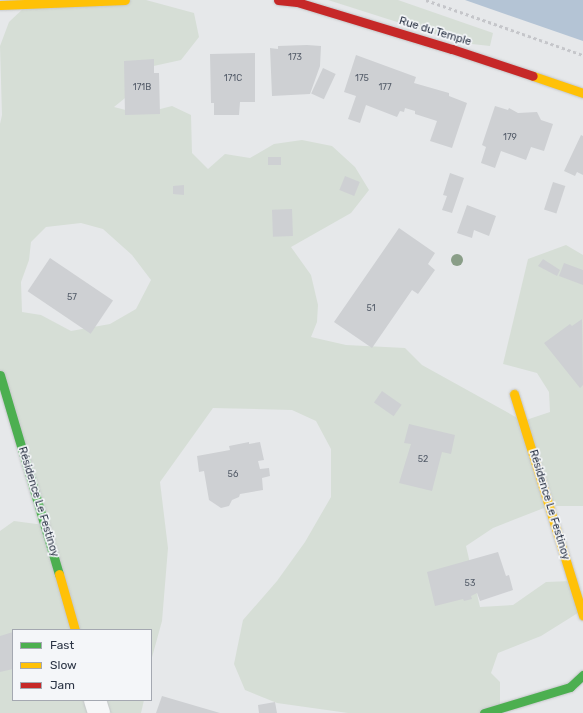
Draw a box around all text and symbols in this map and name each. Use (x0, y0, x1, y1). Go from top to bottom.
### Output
street label: Rue du Temple (397, 15, 473, 49)
house number: 173 (288, 52, 302, 62)
house number: 171C (224, 73, 242, 83)
house number: 175 (355, 73, 369, 83)
house number: 171B (133, 82, 151, 92)
house number: 177 (378, 82, 392, 92)
house number: 179 (503, 132, 517, 142)
house number: 57 (67, 292, 77, 302)
house number: 51 (366, 303, 376, 313)
street label: Résidence Le Festinoy (15, 445, 61, 559)
street label: Résidence Le Festinoy (526, 448, 572, 562)
house number: 52 (418, 454, 428, 464)
house number: 56 (228, 469, 238, 479)
house number: 53 (465, 578, 475, 588)
legend (12, 629, 152, 701)
text: Fast (50, 638, 74, 652)
text: Slow (50, 658, 77, 672)
text: Jam (50, 678, 75, 692)

